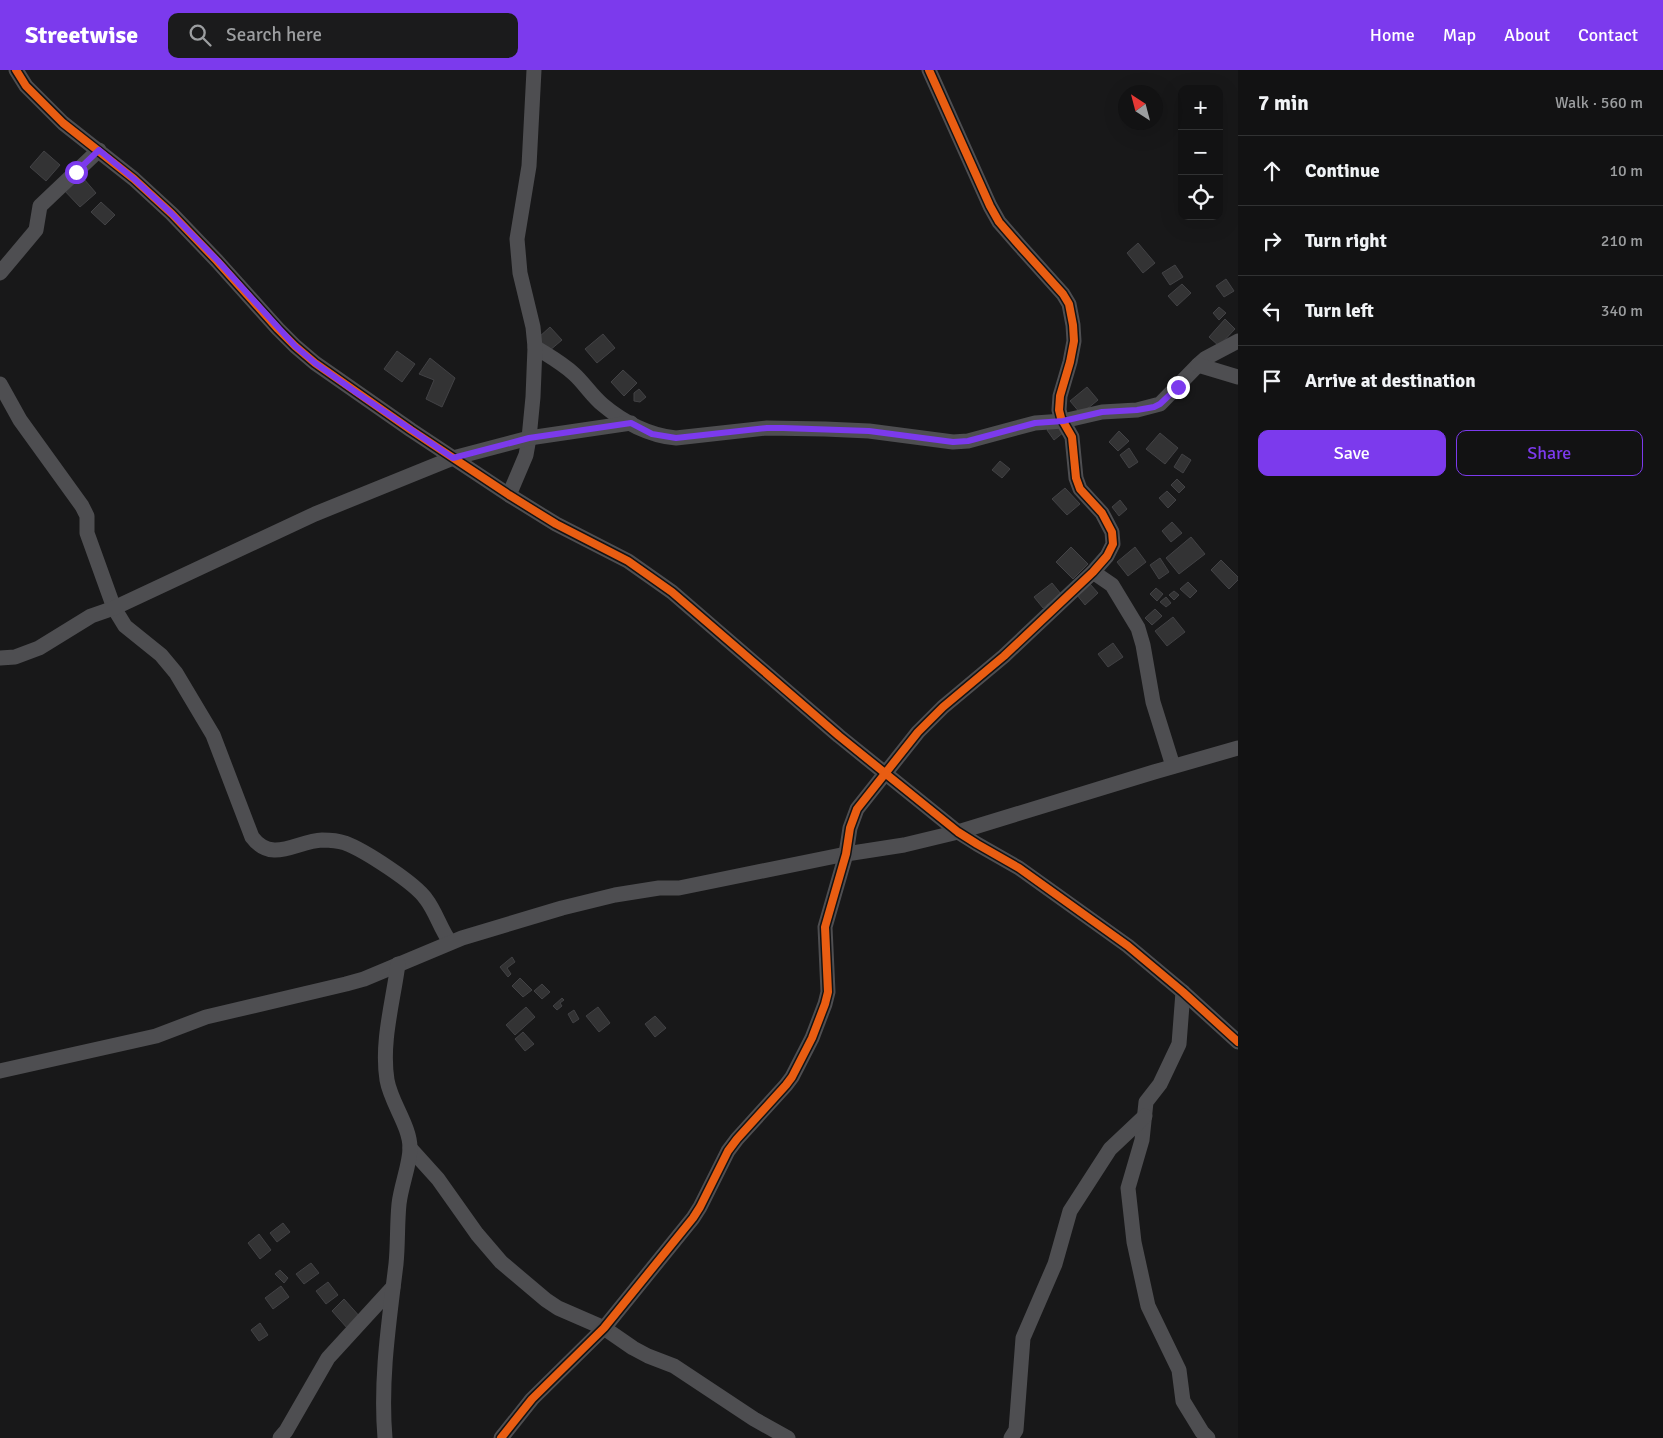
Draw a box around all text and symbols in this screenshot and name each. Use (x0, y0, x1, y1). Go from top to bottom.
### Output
search box (168, 13, 518, 58)
text: Streetwise (25, 20, 138, 50)
icon: search (186, 21, 214, 49)
text: Search here (226, 23, 322, 47)
text: Home (1370, 24, 1415, 46)
text: Map (1443, 24, 1476, 46)
text: About (1504, 24, 1550, 46)
text: Contact (1578, 24, 1638, 46)
north arrow (1118, 85, 1163, 130)
map controls (1178, 85, 1223, 220)
button: + (1178, 85, 1223, 130)
text: 7 min (1258, 90, 1309, 116)
text: Walk · 560 m (1555, 93, 1643, 113)
button: − (1178, 130, 1223, 175)
icon: ahead (1258, 157, 1286, 185)
text: Continue (1305, 159, 1380, 183)
route start (65, 161, 88, 184)
text: 10 m (1609, 161, 1643, 181)
button: locate (1178, 175, 1223, 220)
icon: right (1258, 227, 1286, 255)
text: Turn right (1305, 229, 1387, 253)
text: 210 m (1601, 231, 1643, 251)
icon: left (1258, 297, 1286, 325)
text: Turn left (1305, 299, 1374, 323)
text: 340 m (1601, 301, 1643, 321)
icon: arrive (1258, 367, 1286, 395)
text: Arrive at destination (1305, 369, 1476, 393)
route end (1167, 376, 1190, 399)
button: Save (1258, 430, 1446, 476)
button: Share (1456, 430, 1643, 476)

